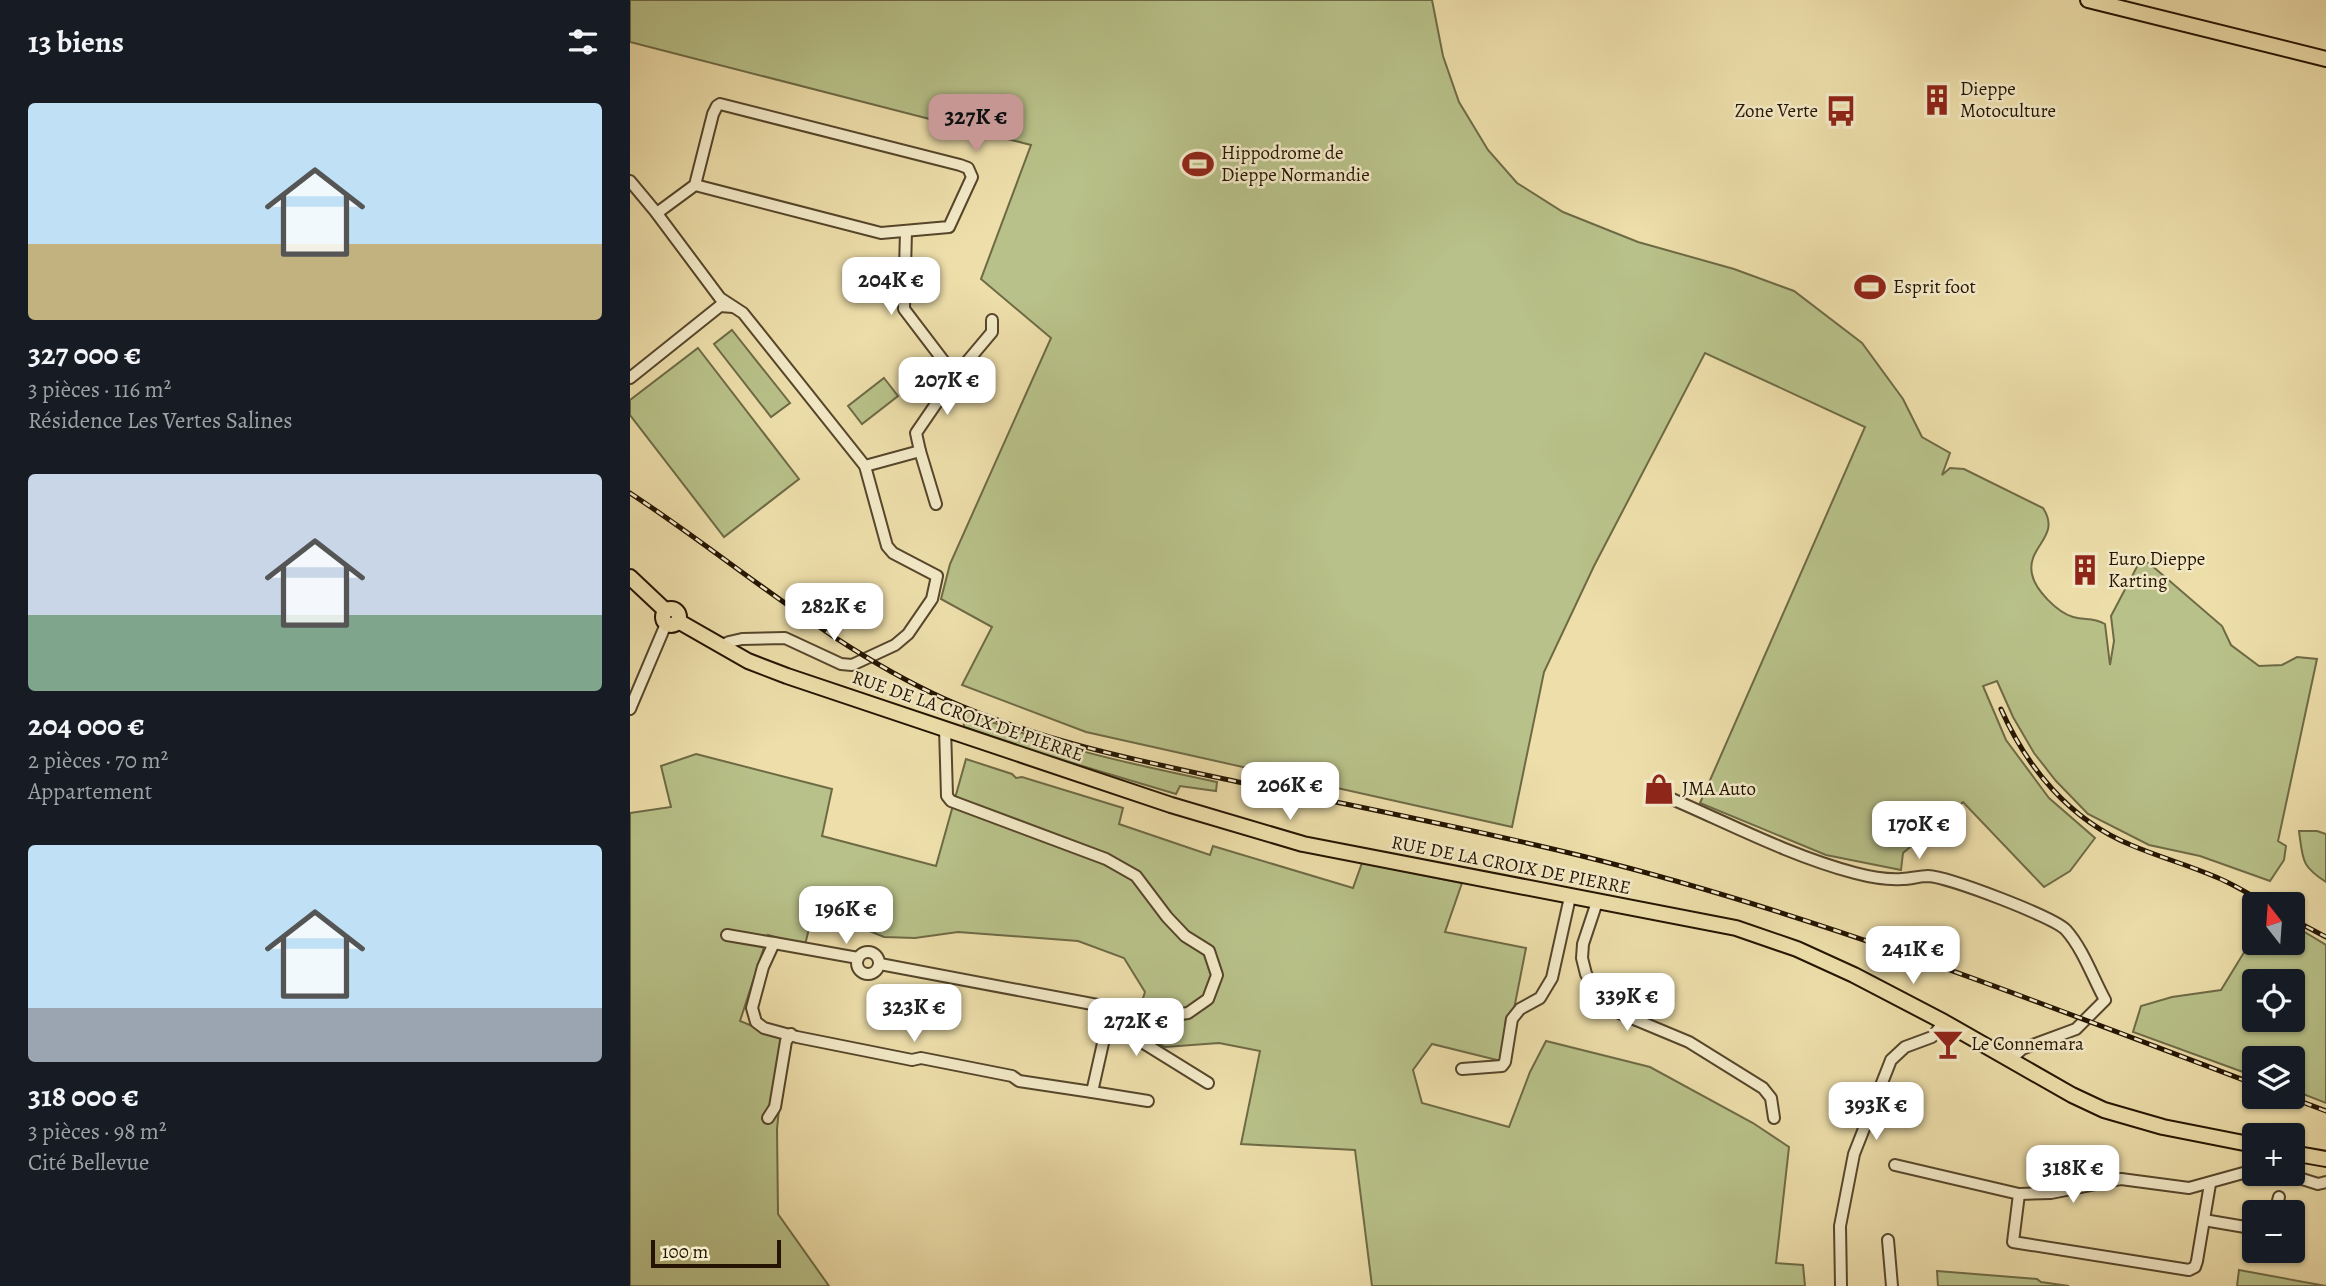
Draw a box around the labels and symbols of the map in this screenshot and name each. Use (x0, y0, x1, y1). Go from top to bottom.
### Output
place label: Dieppe Motoculture (1960, 76, 2056, 124)
building icon: Dieppe Motoculture (1920, 83, 1954, 117)
pin: 327K € (919, 94, 1033, 154)
bus stop icon: Zone Verte (1824, 94, 1858, 128)
place label: Zone Verte (1735, 98, 1818, 124)
place label: Hippodrome de Dieppe Normandie (1221, 140, 1370, 188)
sports icon: Hippodrome de Dieppe Normandie (1181, 147, 1215, 181)
pin: 204K € (834, 258, 948, 317)
sports icon: Esprit foot (1853, 270, 1887, 304)
place label: Esprit foot (1893, 274, 1976, 300)
pin: 207K € (890, 358, 1004, 417)
place label: Euro Dieppe Karting (2108, 546, 2205, 594)
building icon: Euro Dieppe Karting (2068, 553, 2102, 587)
pin: 282K € (777, 584, 891, 643)
street label: RUE DE LA CROIX DE PIERRE (849, 664, 1087, 768)
pin: 206K € (1233, 762, 1347, 822)
shop icon: JMA Auto (1642, 772, 1676, 806)
place label: JMA Auto (1682, 776, 1756, 802)
pin: 170K € (1862, 802, 1976, 861)
street label: RUE DE LA CROIX DE PIERRE (1389, 829, 1633, 901)
pin: 196K € (789, 886, 903, 946)
north arrow (2242, 892, 2305, 956)
pin: 241K € (1856, 926, 1970, 986)
pin: 339K € (1570, 974, 1684, 1033)
pin: 323K € (857, 984, 971, 1044)
pin: 272K € (1079, 998, 1193, 1058)
bar icon: Le Connemara (1931, 1027, 1965, 1061)
place label: Le Connemara (1971, 1031, 2084, 1057)
pin: 393K € (1819, 1082, 1933, 1142)
pin: 318K € (2016, 1146, 2130, 1205)
scale bar (651, 1237, 780, 1269)

